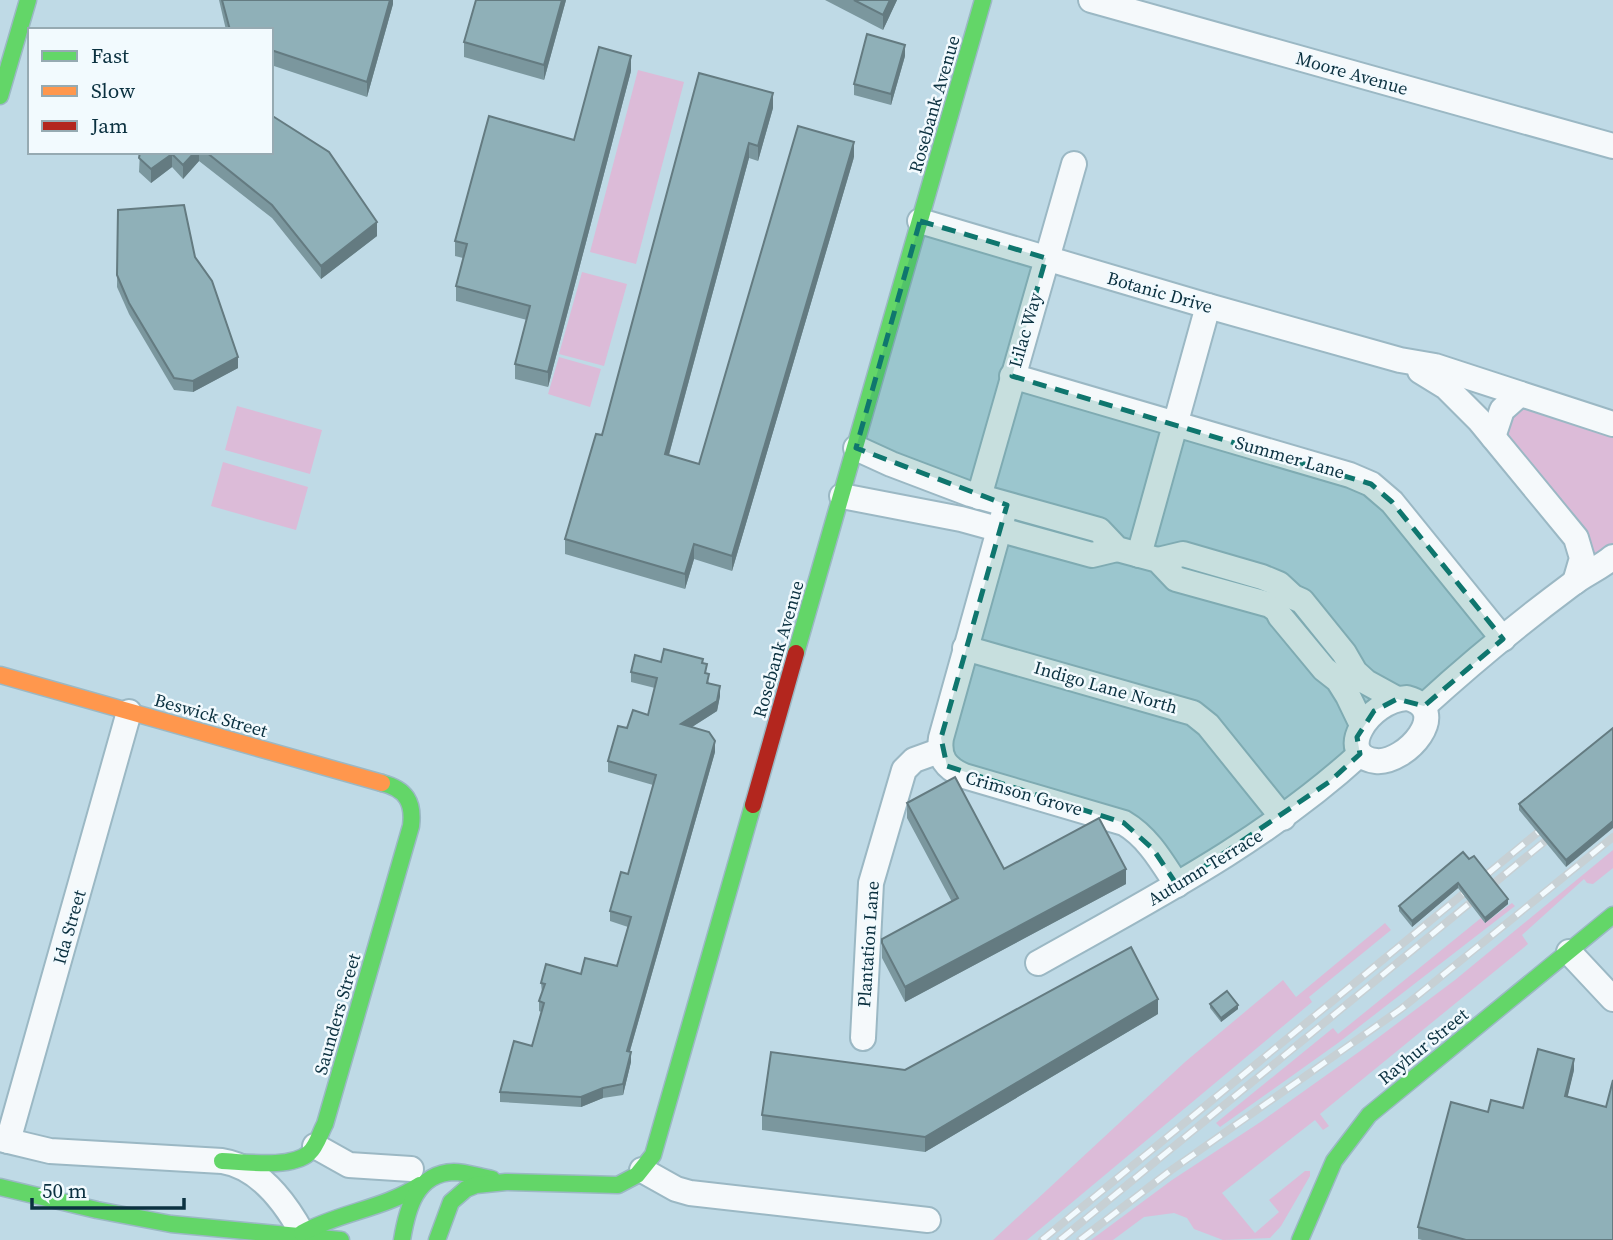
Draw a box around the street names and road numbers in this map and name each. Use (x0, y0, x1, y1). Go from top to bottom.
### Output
street label: Rosebank Avenue (902, 32, 966, 176)
street label: Moore Avenue (1293, 45, 1411, 101)
street label: Botanic Drive (1104, 265, 1216, 319)
street label: Lilac Way (1002, 289, 1048, 371)
street label: Summer Lane (1232, 429, 1348, 485)
street label: Rosebank Avenue (746, 577, 810, 721)
street label: Indigo Lane North (1031, 655, 1181, 719)
street label: Beswick Street (152, 687, 271, 743)
street label: Crimson Grove (962, 764, 1086, 822)
street label: Autumn Terrace (1143, 823, 1267, 911)
street label: Plantation Lane (851, 880, 885, 1008)
street label: Ida Street (46, 887, 92, 967)
street label: Saunders Street (308, 950, 366, 1078)
street label: Rayhur Street (1373, 1002, 1473, 1090)

